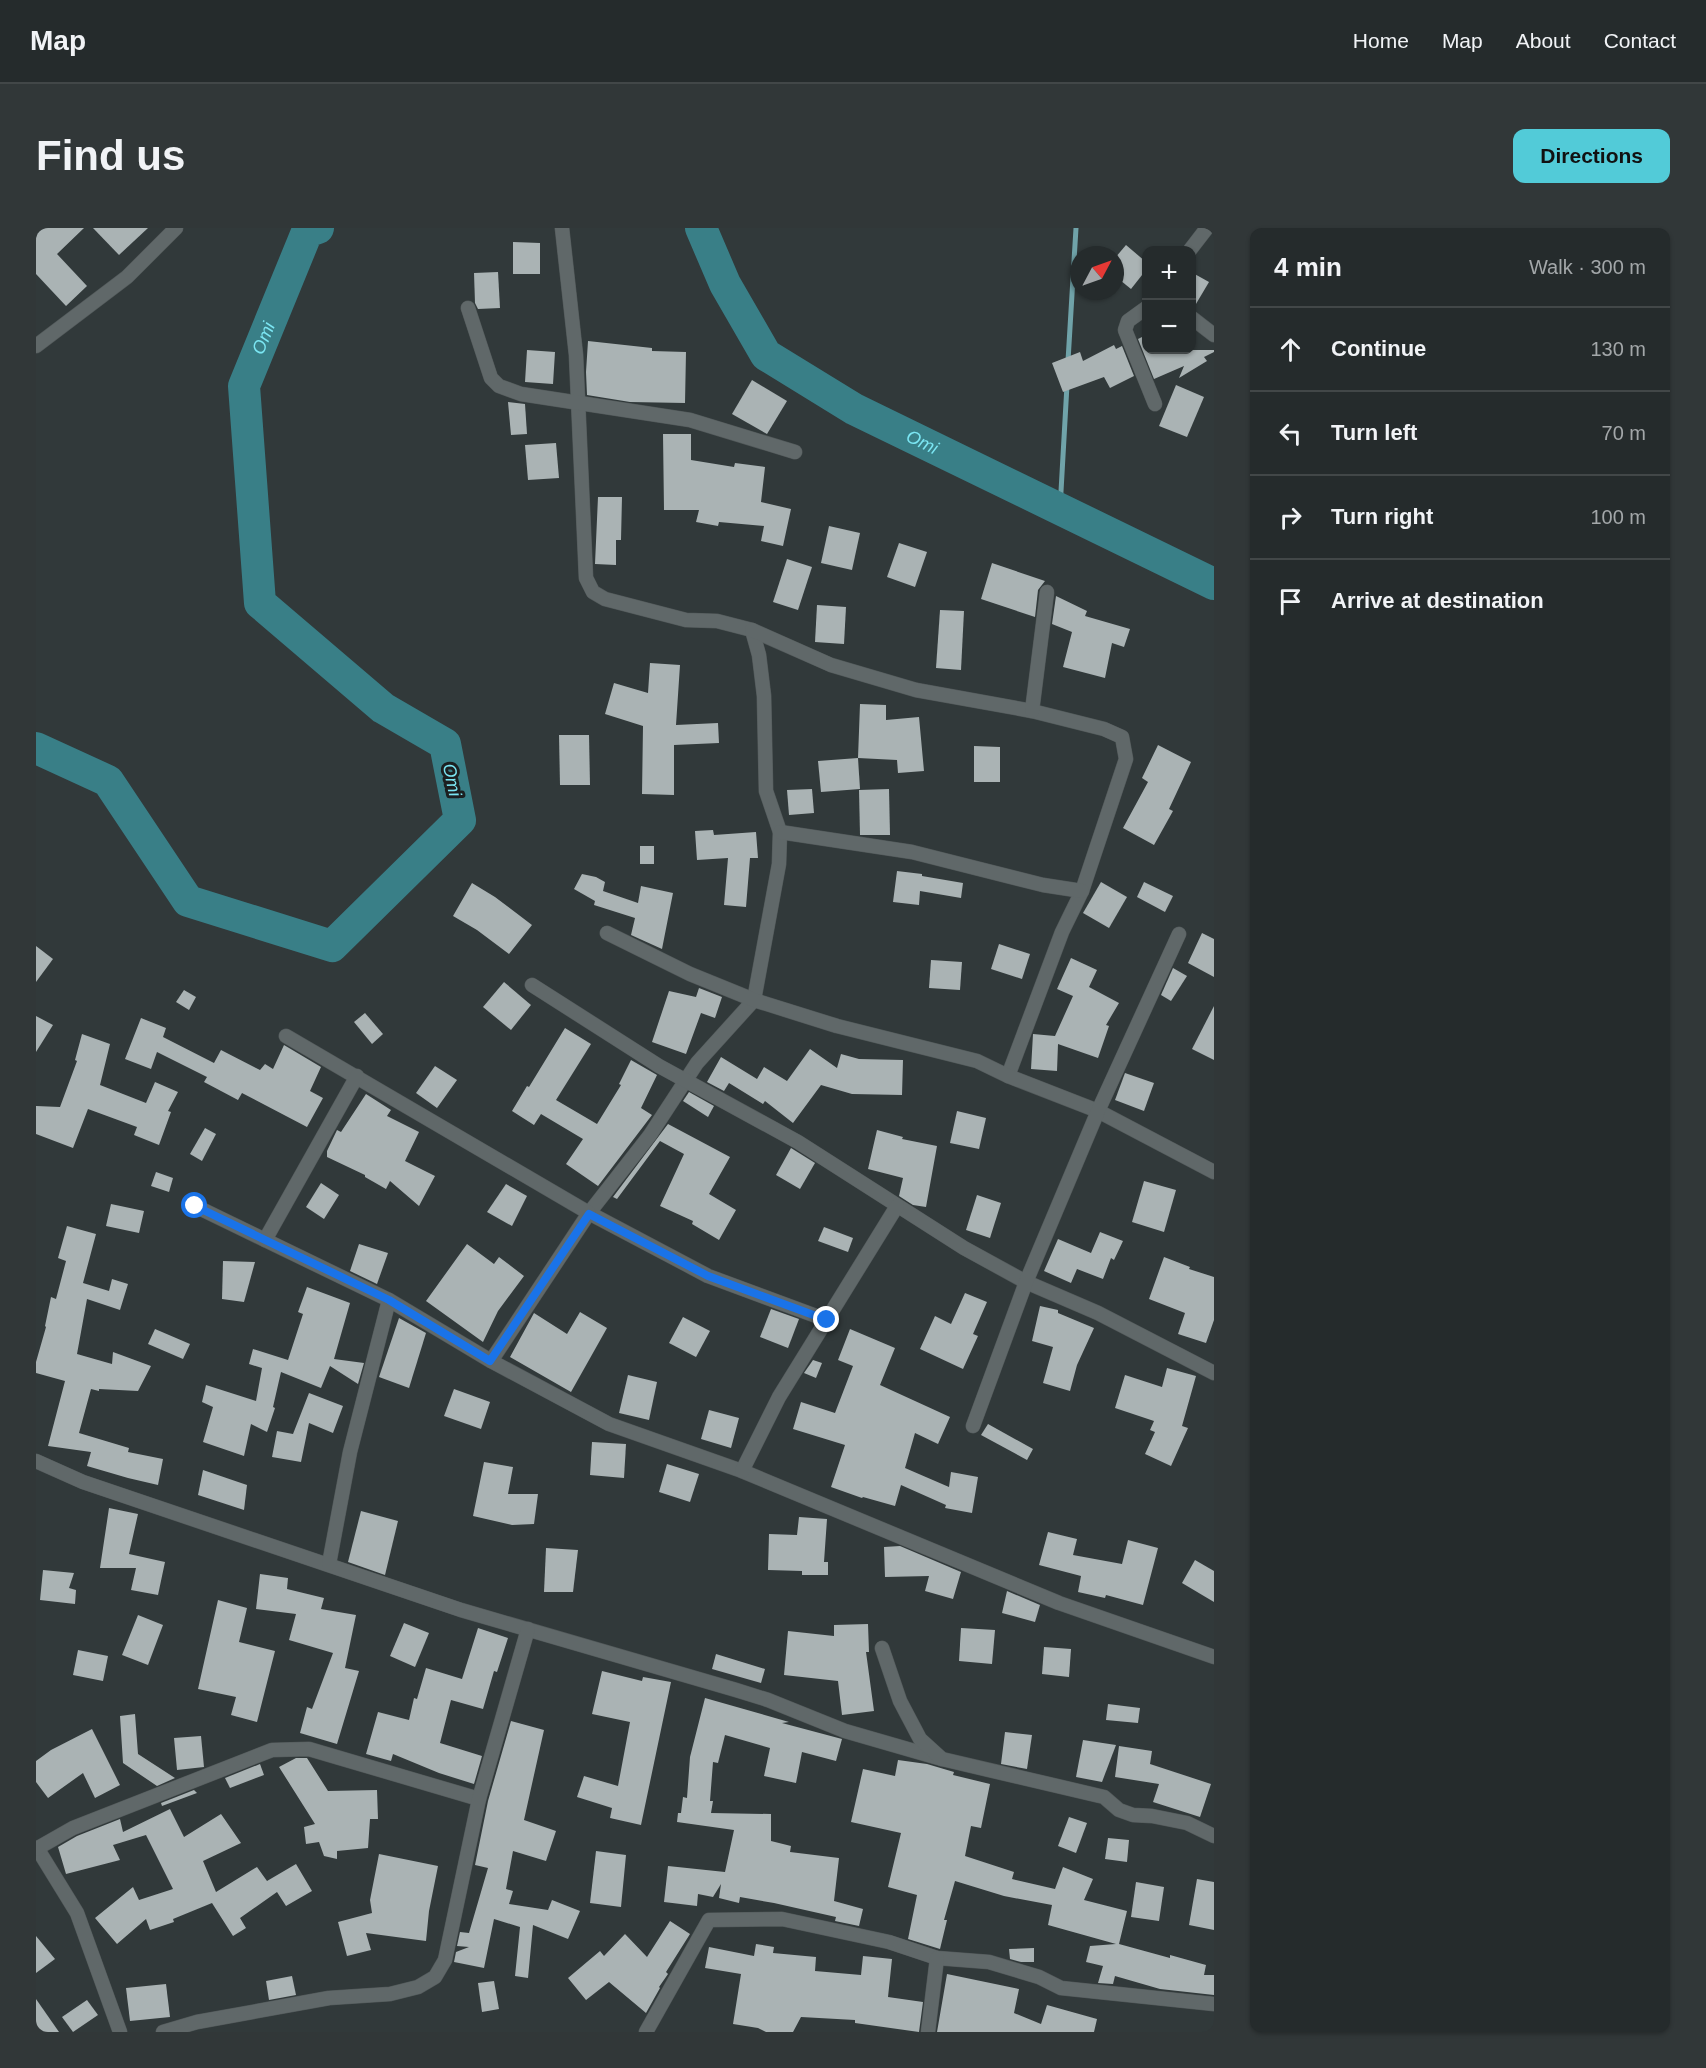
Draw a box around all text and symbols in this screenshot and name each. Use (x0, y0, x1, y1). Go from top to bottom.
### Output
text: Map (30, 25, 86, 56)
text: Home (1353, 29, 1409, 52)
text: Map (1442, 29, 1483, 52)
text: About (1516, 29, 1571, 52)
text: Contact (1604, 29, 1676, 52)
button: Directions (1513, 129, 1670, 183)
text: Find us (36, 132, 185, 179)
north arrow (1070, 246, 1124, 300)
map controls (1142, 246, 1196, 354)
button: + (1142, 246, 1196, 300)
text: 4 min (1274, 252, 1342, 282)
text: Walk · 300 m (1529, 256, 1646, 278)
button: − (1142, 300, 1196, 354)
water label: Omi (248, 318, 279, 357)
icon: ahead (1274, 333, 1307, 366)
text: Continue (1331, 336, 1426, 361)
text: 130 m (1590, 338, 1646, 360)
icon: left (1274, 417, 1307, 450)
text: Turn left (1331, 420, 1417, 445)
text: 70 m (1602, 422, 1646, 444)
water label: Omi (903, 426, 942, 459)
icon: right (1274, 501, 1307, 534)
text: Turn right (1331, 504, 1433, 529)
text: 100 m (1590, 506, 1646, 528)
icon: arrive (1274, 585, 1307, 618)
text: Arrive at destination (1331, 588, 1544, 613)
water label: Omi (439, 762, 465, 799)
route start (181, 1192, 207, 1218)
route end (813, 1306, 839, 1332)

